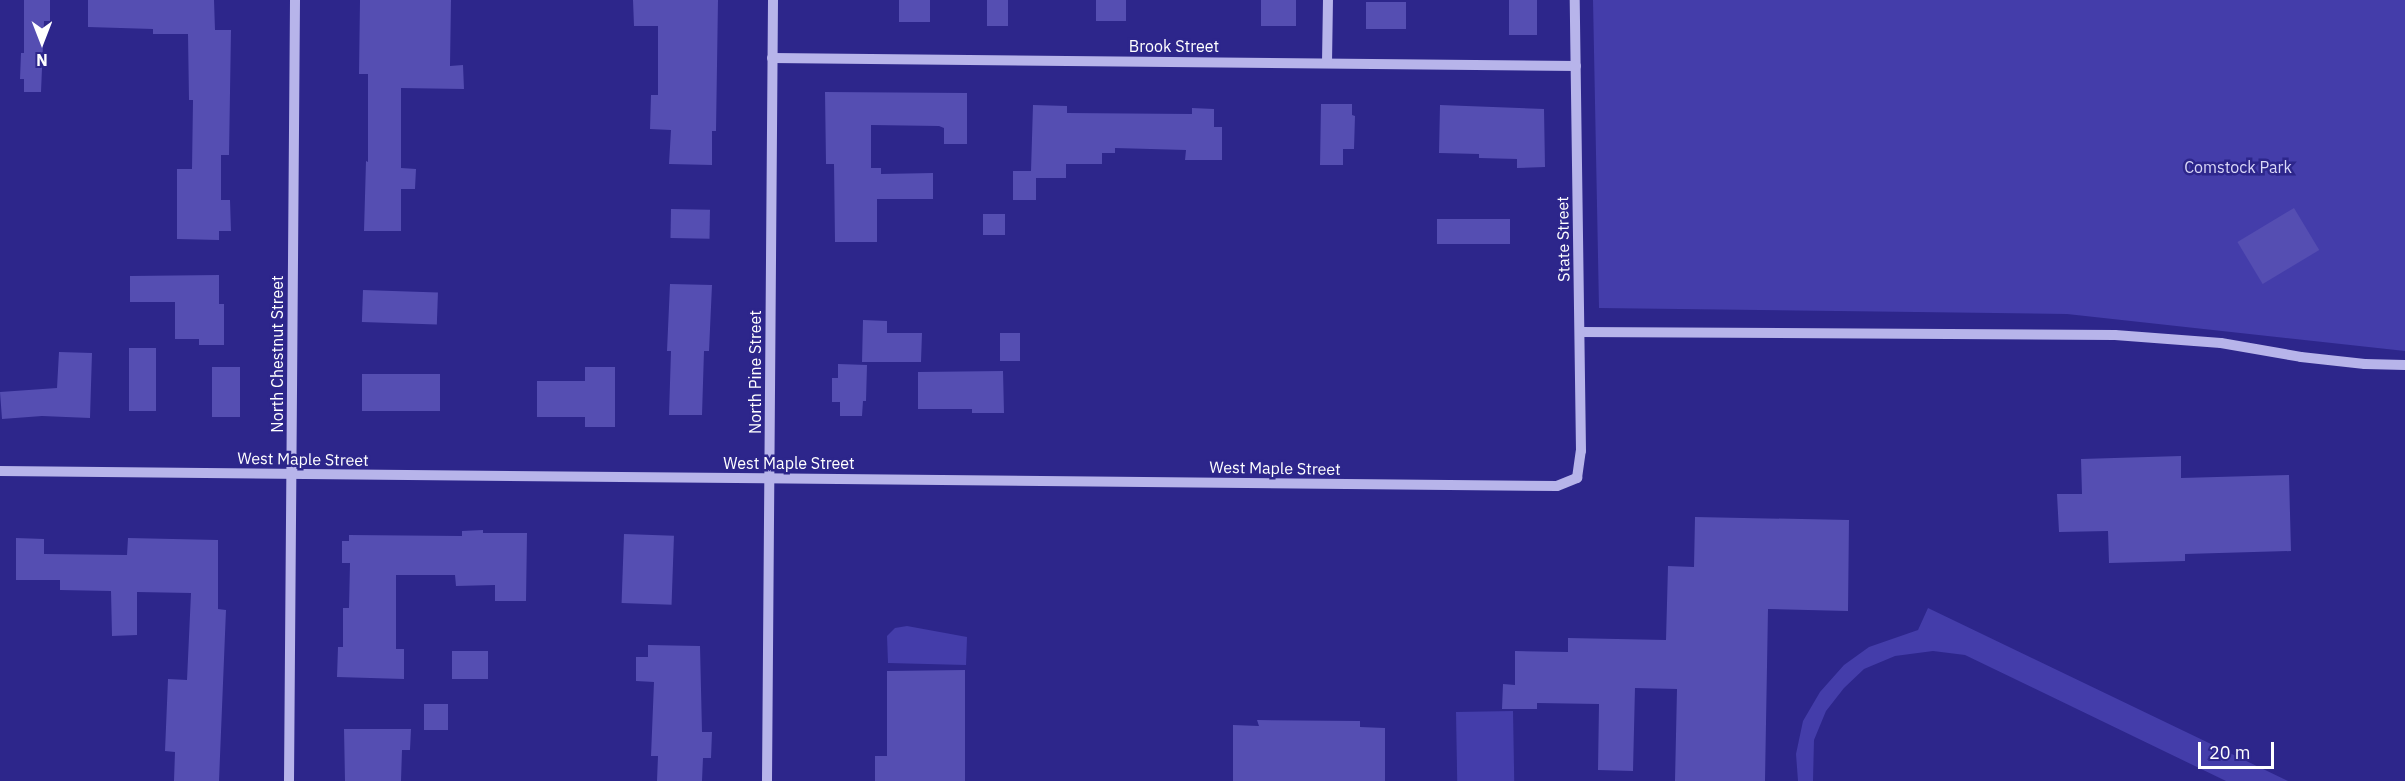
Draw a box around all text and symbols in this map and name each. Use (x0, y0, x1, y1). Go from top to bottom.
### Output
north arrow (12, 12, 72, 72)
street label: Brook Street (1129, 36, 1219, 56)
text: N (36, 50, 48, 70)
park label: Comstock Park (2184, 157, 2292, 177)
street label: State Street (1553, 196, 1573, 282)
street label: North Chestnut Street (267, 275, 287, 433)
street label: North Pine Street (745, 310, 765, 434)
street label: West Maple Street (237, 448, 369, 470)
street label: West Maple Street (723, 453, 855, 473)
street label: West Maple Street (1209, 457, 1341, 479)
scale bar (2201, 730, 2278, 768)
text: 20 m (2209, 741, 2251, 764)

